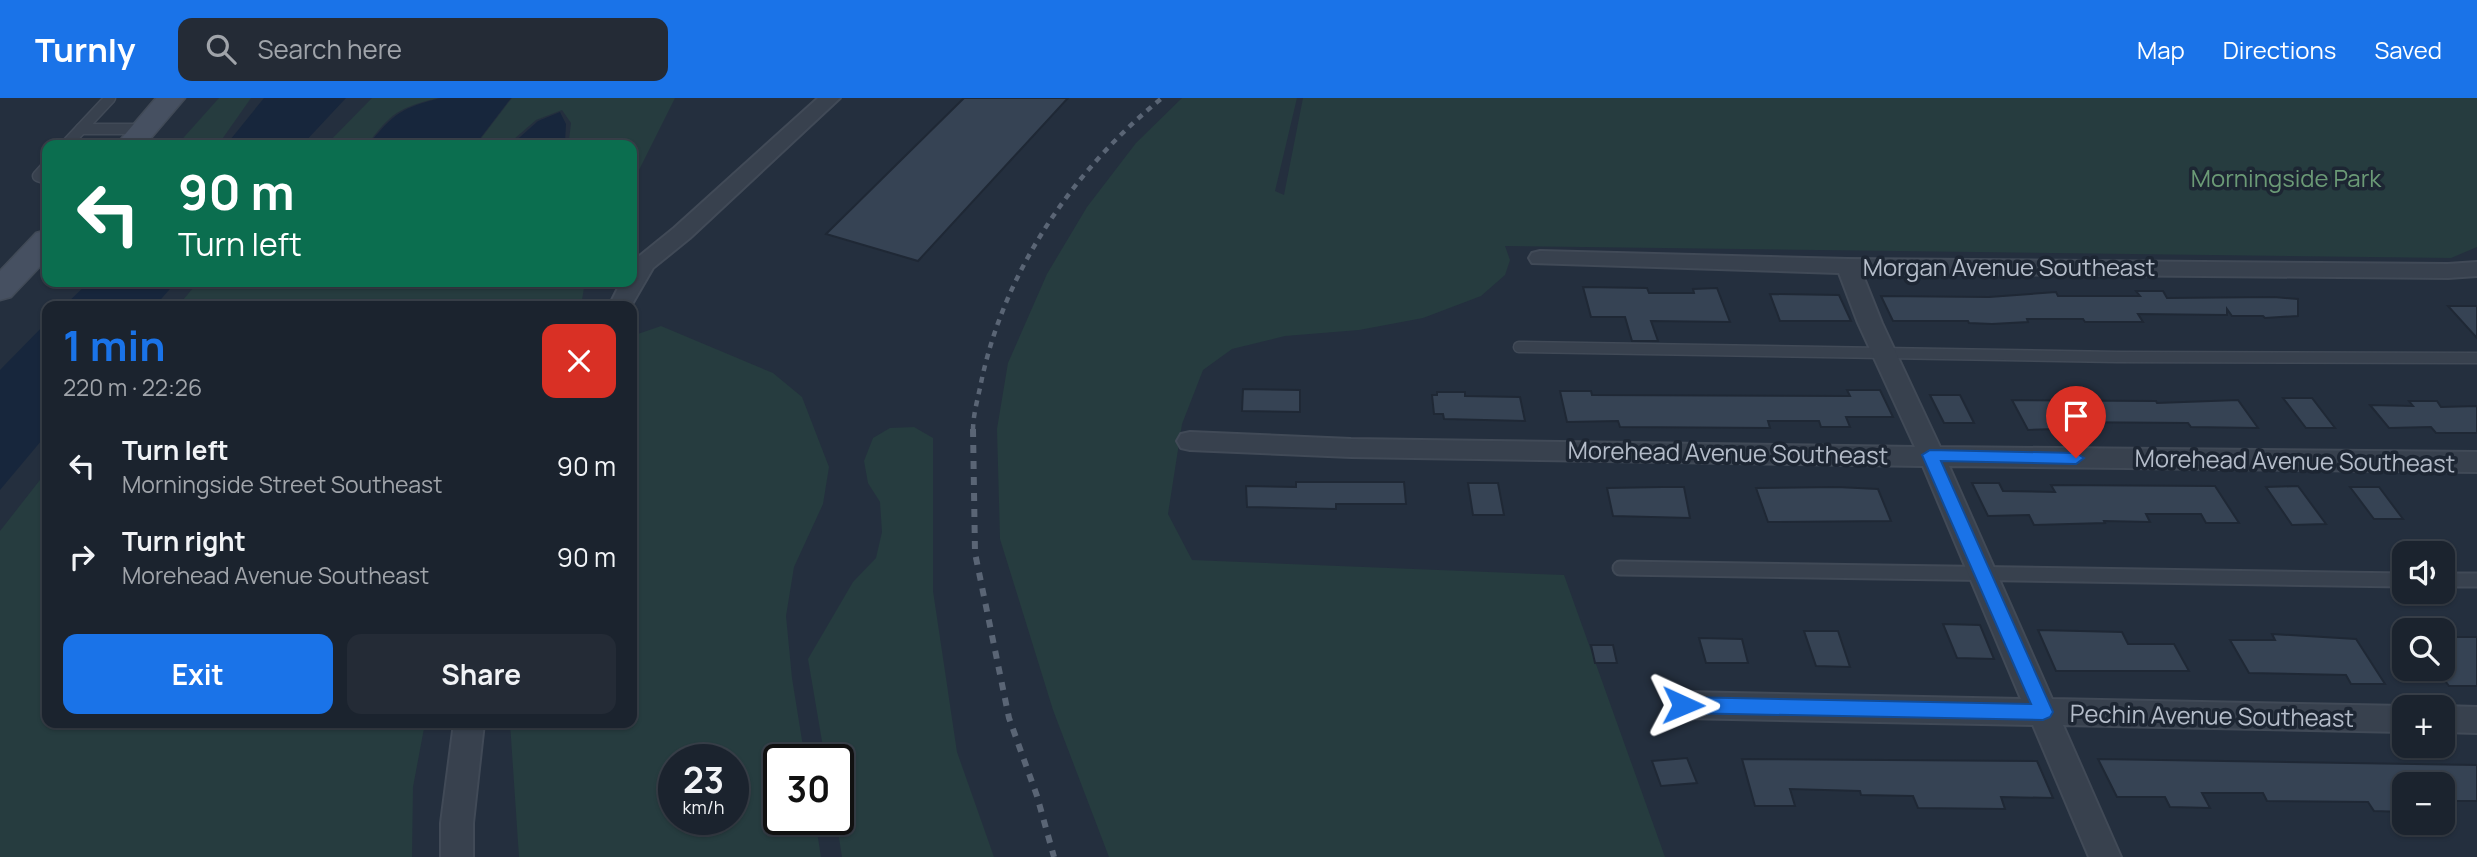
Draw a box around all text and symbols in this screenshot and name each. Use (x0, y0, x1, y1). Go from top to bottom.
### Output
search box (178, 18, 668, 81)
text: Turnly (35, 27, 136, 72)
icon: search (202, 30, 240, 68)
text: Search here (258, 31, 402, 67)
text: Map (2137, 33, 2185, 66)
text: Directions (2223, 33, 2336, 66)
text: Saved (2374, 33, 2442, 66)
text: 90 m (178, 158, 295, 225)
park label: Morningside Park (2191, 161, 2382, 194)
icon: left (63, 168, 154, 259)
text: Turn left (178, 222, 302, 266)
street label: Morgan Avenue Southeast (1863, 250, 2155, 283)
text: 1 min (63, 316, 166, 374)
button: close (542, 324, 616, 398)
text: 220 m · 22:26 (63, 371, 202, 403)
pin (2046, 386, 2106, 458)
icon: arrive (2057, 397, 2095, 435)
text: Turn left (122, 432, 229, 468)
street label: Morehead Avenue Southeast (1567, 433, 1889, 471)
street label: Morehead Avenue Southeast (2134, 441, 2456, 479)
icon: left (63, 447, 101, 485)
text: 90 m (557, 448, 616, 484)
text: Morningside Street Southeast (122, 468, 442, 500)
text: Turn right (122, 523, 246, 559)
icon: right (63, 538, 101, 576)
text: 90 m (557, 539, 616, 575)
map controls (2392, 541, 2455, 835)
button: sound (2392, 541, 2455, 604)
text: Morehead Avenue Southeast (122, 559, 429, 591)
button: search (2392, 618, 2455, 681)
button: Exit (63, 634, 333, 714)
button: Share (347, 634, 616, 714)
position arrow (1646, 668, 1720, 742)
button: + (2392, 695, 2455, 758)
street label: Pechin Avenue Southeast (2070, 696, 2354, 734)
speed limit sign: 30 (763, 744, 854, 835)
text: 23 (683, 756, 724, 804)
button: − (2392, 772, 2455, 835)
text: km/h (683, 795, 724, 819)

